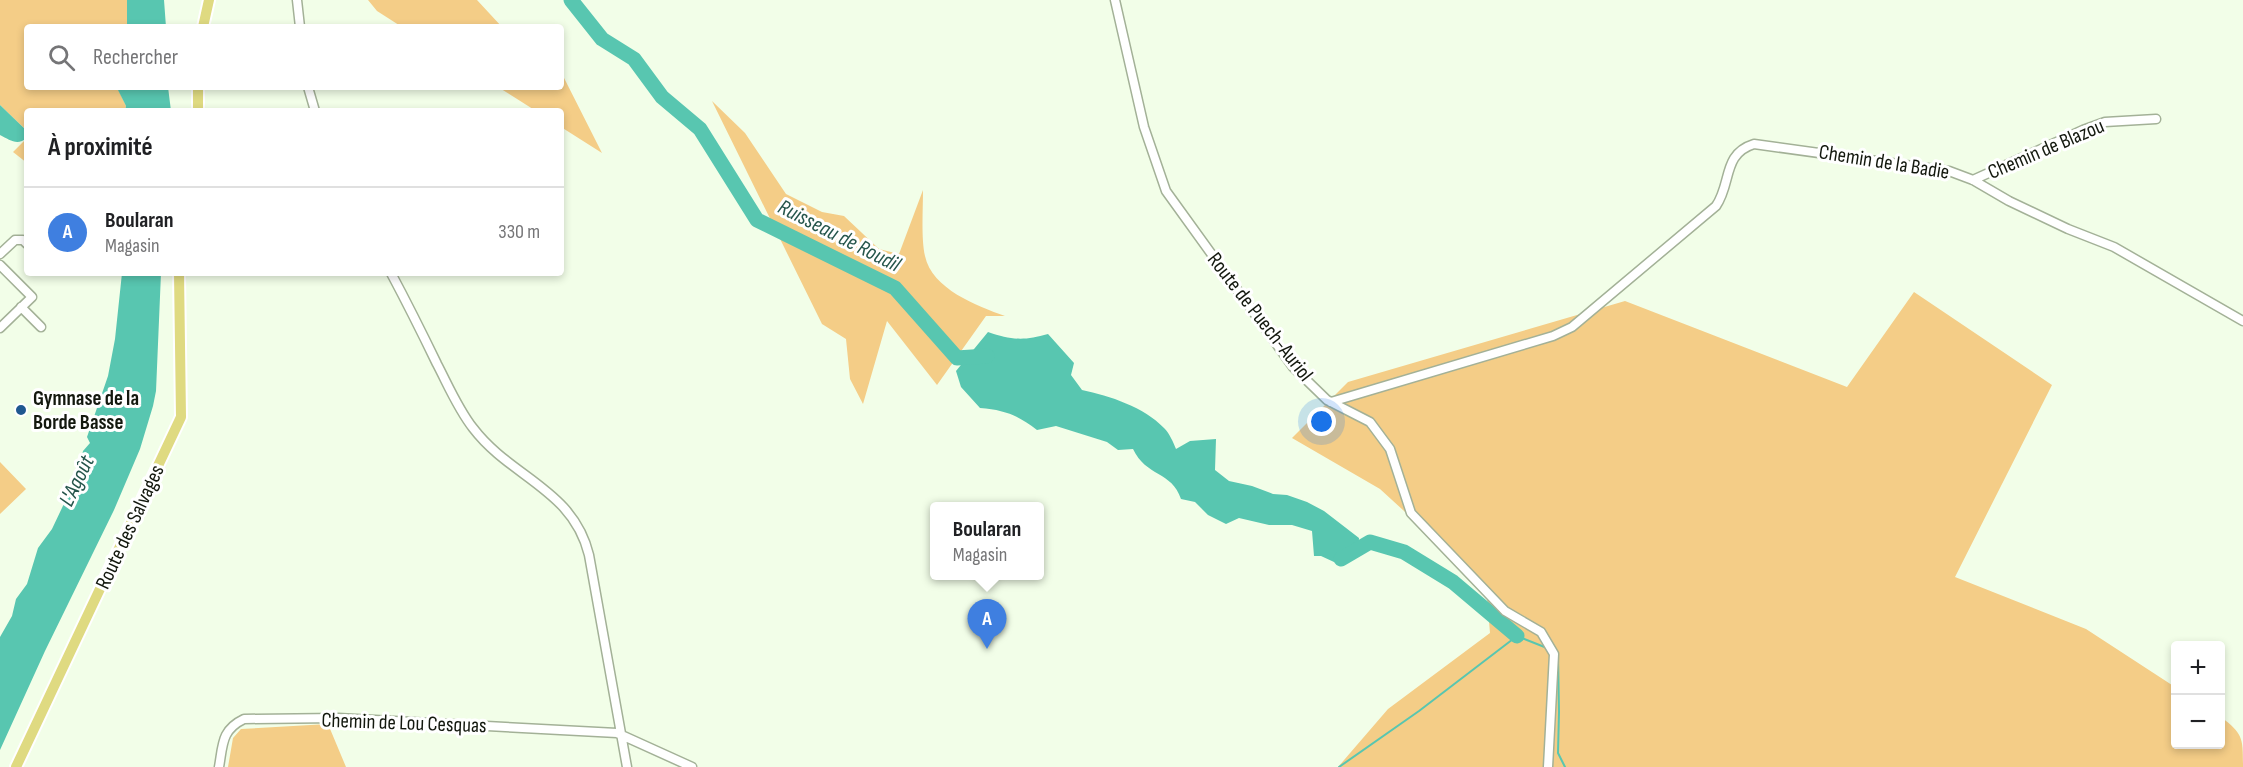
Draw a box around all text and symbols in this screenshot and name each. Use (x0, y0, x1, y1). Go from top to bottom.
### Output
search box (24, 24, 564, 90)
icon: search (45, 41, 78, 74)
text: Rechercher (93, 44, 178, 71)
street label: Chemin de Blazou (1984, 113, 2108, 185)
text: À proximité (48, 132, 153, 163)
street label: Chemin de la Badie (1817, 139, 1951, 185)
water label: Ruisseau de Roudil (773, 194, 906, 279)
text: Boularan (105, 207, 173, 234)
text: A (63, 220, 72, 244)
text: 330 m (498, 220, 540, 244)
text: Magasin (105, 234, 159, 258)
street label: Route de Puech-Auriol (1202, 248, 1318, 386)
place label: Gymnase de la Borde Basse (33, 386, 139, 435)
marker: Gymnase de la Borde Basse (14, 403, 28, 417)
your location (1307, 407, 1336, 436)
water label: L'Agoût (53, 450, 101, 511)
street label: Route des Salvages (90, 461, 170, 593)
popup (930, 502, 1044, 580)
text: Boularan (953, 516, 1021, 543)
text: Magasin (953, 543, 1007, 567)
pin: A (968, 600, 1006, 649)
map controls (2171, 641, 2225, 749)
button: + (2171, 641, 2225, 695)
button: − (2171, 695, 2225, 749)
street label: Chemin de Lou Cesquas (321, 708, 487, 738)

